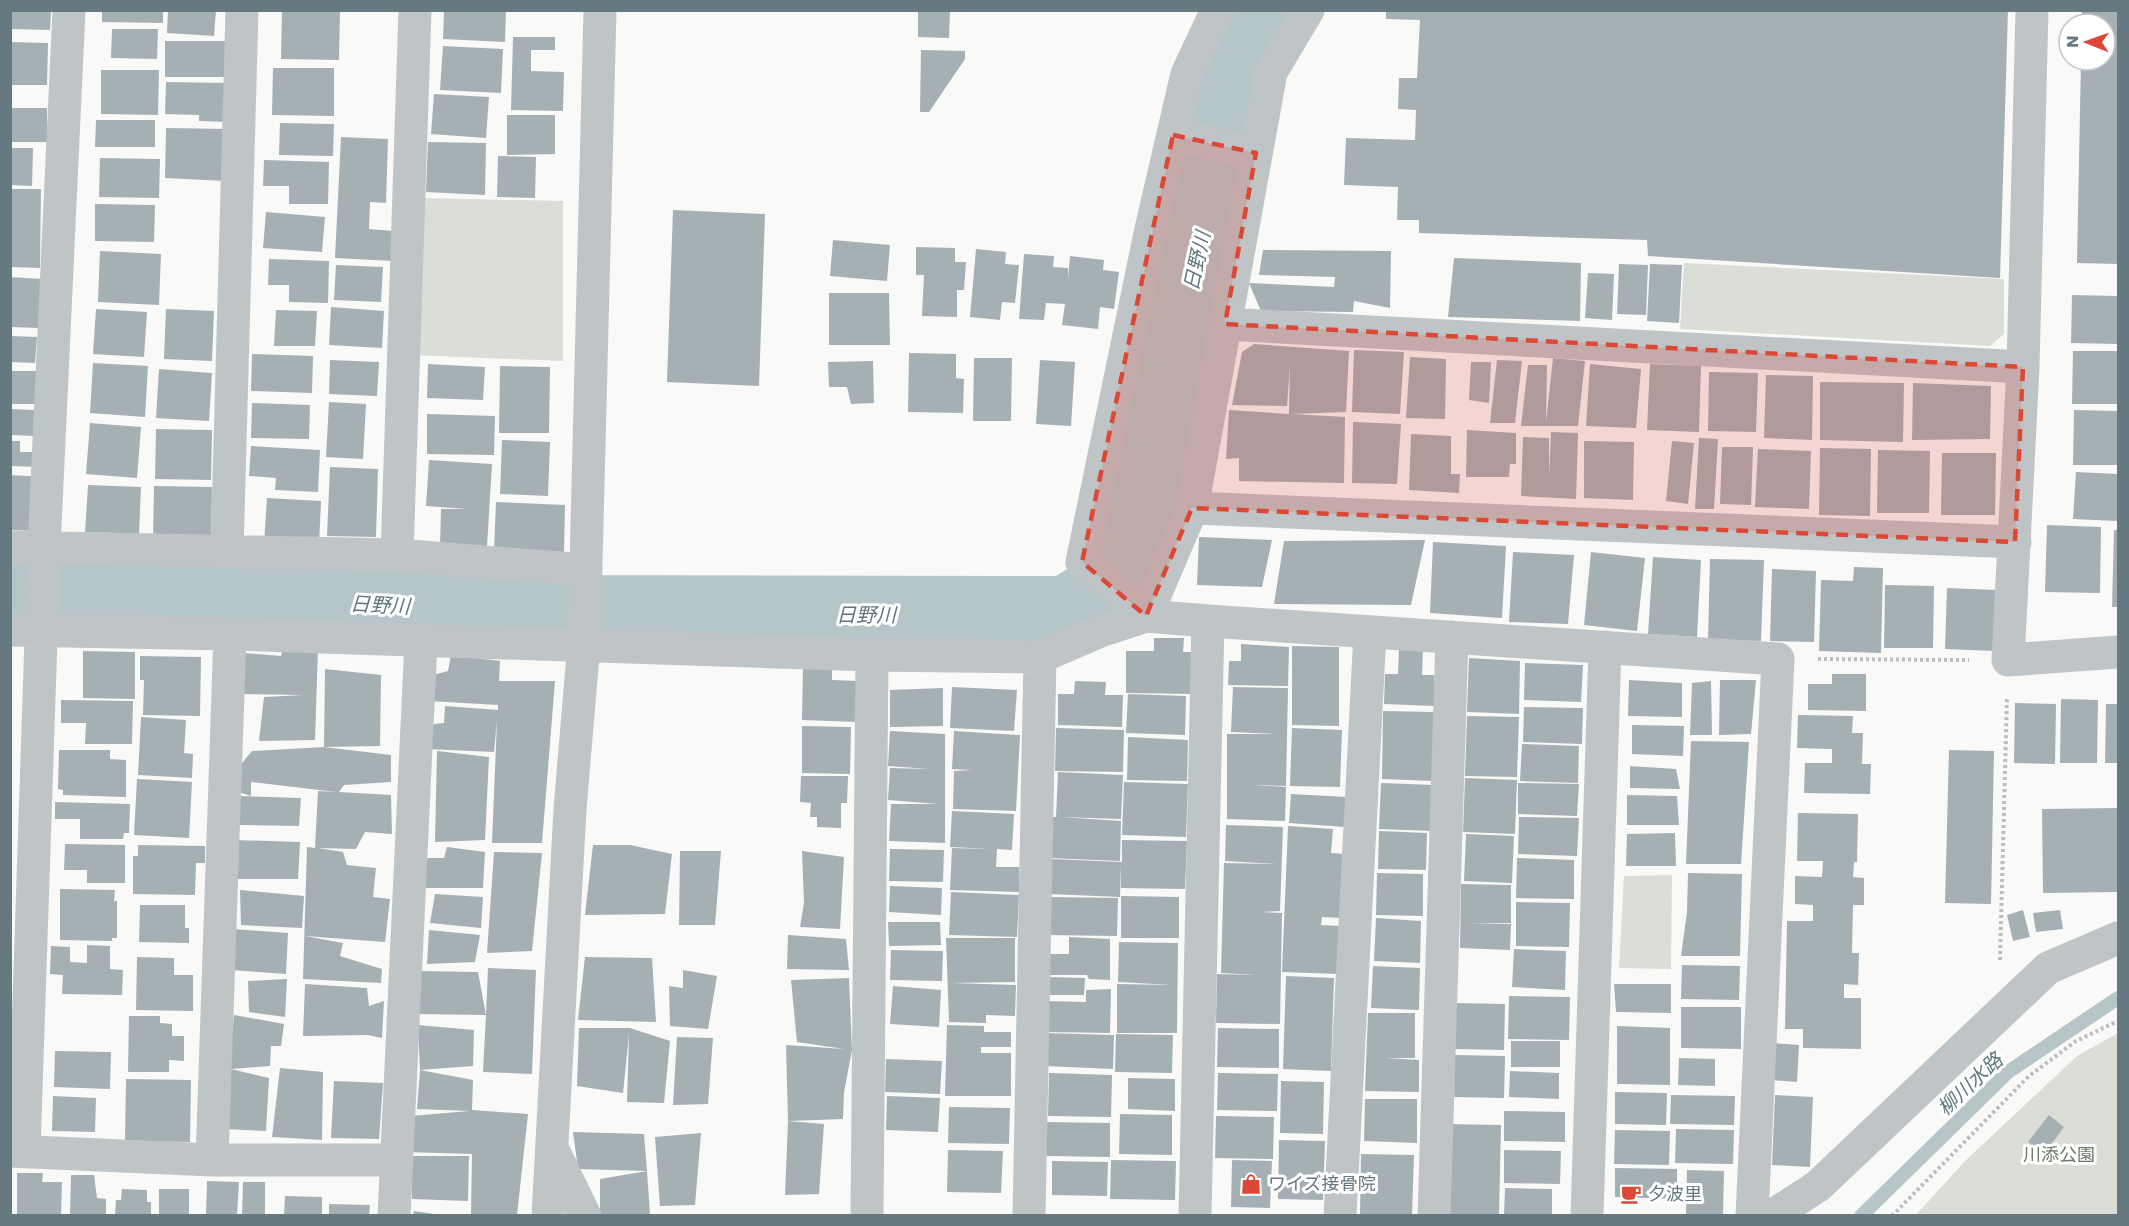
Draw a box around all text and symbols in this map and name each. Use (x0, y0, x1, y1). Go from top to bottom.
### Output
north arrow (2057, 12, 2117, 72)
text: N (2061, 36, 2084, 48)
water label: 日野川 (1177, 227, 1217, 293)
water label: 日野川 (349, 589, 413, 621)
water label: 日野川 (836, 601, 898, 629)
water label: 柳川水路 (1931, 1045, 2010, 1122)
park label: 川添公園 (2023, 1142, 2095, 1167)
place label: ワイズ接骨院 (1268, 1171, 1375, 1196)
shop icon: ワイズ接骨院 (1239, 1172, 1263, 1196)
place label: 夕波里 (1648, 1181, 1702, 1206)
cafe icon: 夕波里 (1619, 1182, 1643, 1206)

